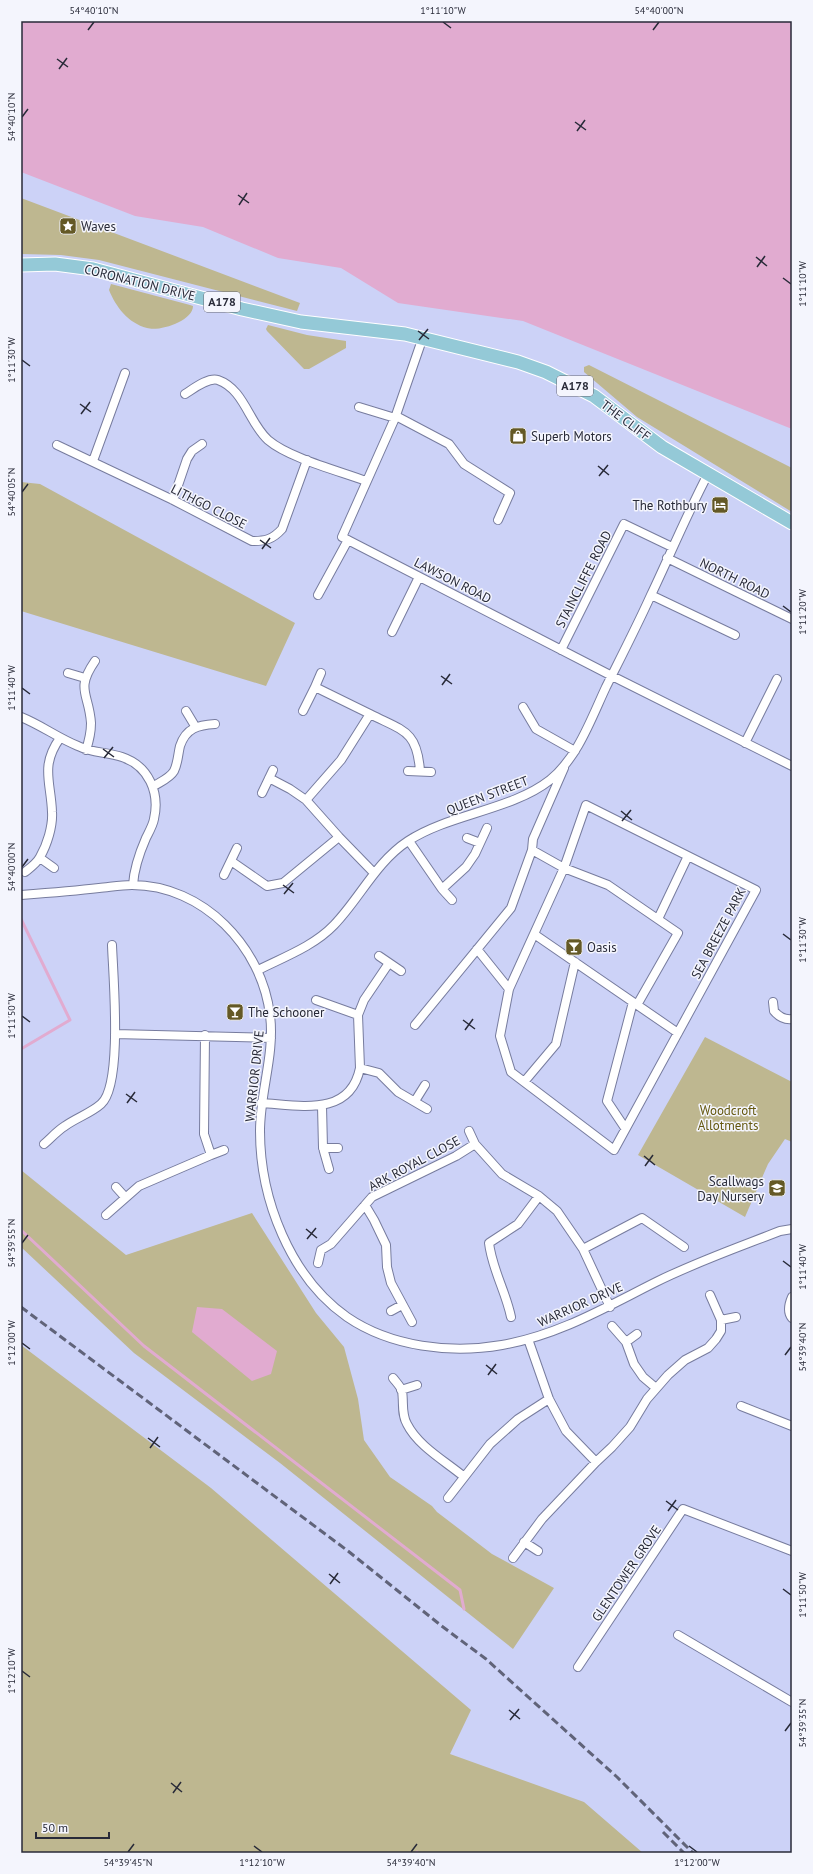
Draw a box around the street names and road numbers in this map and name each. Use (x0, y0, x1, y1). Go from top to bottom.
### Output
street label: CORONATION DRIVE (83, 260, 197, 305)
road number: A178 (204, 292, 240, 312)
road number: A178 (557, 376, 593, 396)
street label: THE CLIFF (598, 396, 654, 445)
street label: LITHGO CLOSE (168, 480, 250, 533)
street label: STAINCLIFFE ROAD (552, 528, 615, 631)
street label: LAWSON ROAD (411, 554, 494, 607)
street label: NORTH ROAD (697, 554, 773, 603)
street label: QUEEN STREET (444, 772, 531, 819)
street label: SEA BREEZE PARK (687, 885, 750, 982)
street label: WARRIOR DRIVE (241, 1030, 268, 1123)
street label: ARK ROYAL CLOSE (365, 1132, 463, 1195)
street label: WARRIOR DRIVE (535, 1278, 626, 1331)
street label: GLENTOWER GROVE (588, 1522, 665, 1625)

